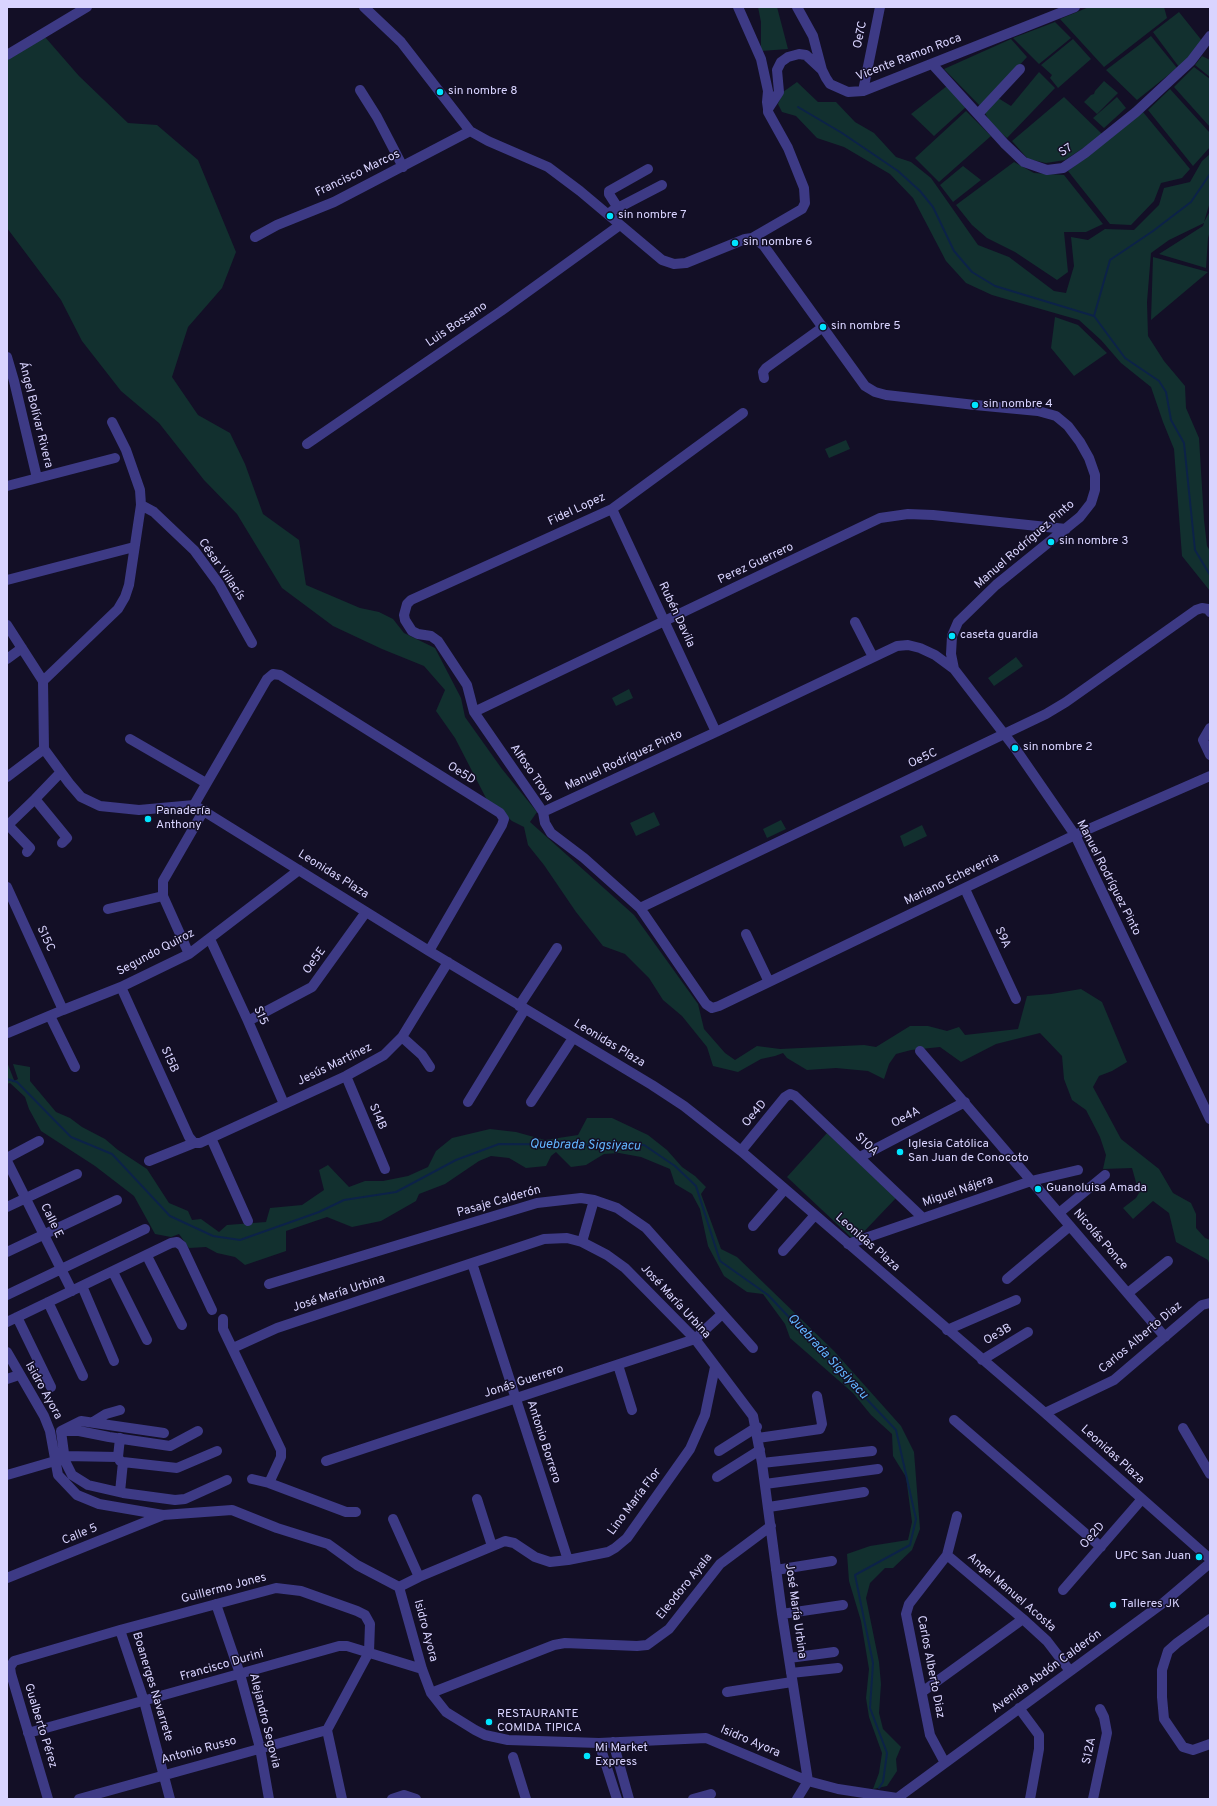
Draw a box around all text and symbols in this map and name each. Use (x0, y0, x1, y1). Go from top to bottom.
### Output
street label: Oe7C (851, 20, 871, 50)
street label: Vicente Ramon Roca (854, 31, 964, 85)
place label: sin nombre 8 (448, 85, 518, 99)
marker: sin nombre 8 (435, 87, 445, 97)
street label: S7 (1056, 141, 1076, 161)
street label: Francisco Marcos (313, 147, 403, 201)
place label: sin nombre 7 (618, 209, 687, 223)
marker: sin nombre 7 (605, 211, 615, 221)
place label: sin nombre 6 (743, 236, 812, 250)
marker: sin nombre 6 (730, 238, 740, 248)
street label: Luis Bossano (424, 299, 490, 351)
place label: sin nombre 5 (831, 320, 901, 334)
marker: sin nombre 5 (818, 322, 828, 332)
street label: Ángel Bolívar Rivera (15, 360, 55, 470)
place label: sin nombre 4 (983, 398, 1053, 412)
marker: sin nombre 4 (970, 400, 980, 410)
street label: Fidel Lopez (546, 490, 608, 530)
street label: Manuel Rodríguez Pinto (972, 498, 1078, 592)
place label: sin nombre 3 (1059, 535, 1129, 549)
street label: César Villacís (194, 536, 248, 604)
marker: sin nombre 3 (1046, 537, 1056, 547)
street label: Perez Guerrero (716, 540, 796, 588)
street label: Rubén Davila (655, 580, 697, 650)
place label: caseta guardia (960, 629, 1038, 643)
marker: caseta guardia (947, 631, 957, 641)
street label: Manuel Rodríguez Pinto (563, 728, 685, 794)
place label: sin nombre 2 (1023, 741, 1093, 755)
street label: Alfoso Troya (506, 742, 556, 804)
marker: sin nombre 2 (1010, 743, 1020, 753)
street label: Oe5C (906, 746, 940, 772)
street label: Oe5D (444, 760, 478, 788)
place label: Panadería Anthony (156, 805, 210, 833)
marker: Panadería Anthony (143, 814, 153, 824)
street label: Manuel Rodríguez Pinto (1073, 818, 1143, 938)
street label: Leonidas Plaza (295, 848, 371, 902)
street label: Mariano Echeverria (902, 851, 1002, 909)
street label: S15C (33, 924, 57, 954)
street label: S9A (991, 925, 1013, 951)
street label: Segundo Quiroz (115, 926, 197, 980)
street label: Oe5E (300, 945, 330, 977)
street label: S15 (250, 1004, 270, 1028)
street label: Leonidas Plaza (571, 1017, 647, 1071)
street label: Jesús Martínez (295, 1041, 375, 1089)
street label: S15B (157, 1045, 181, 1075)
street label: Oe4D (740, 1098, 770, 1130)
street label: S14B (365, 1102, 389, 1132)
street label: Oe4A (889, 1104, 923, 1132)
street label: S10A (851, 1130, 881, 1160)
water label: Quebrada Sigsiyacu (529, 1137, 641, 1155)
place label: Iglesia Católica San Juan de Conocoto (908, 1138, 1029, 1166)
marker: Iglesia Católica San Juan de Conocoto (895, 1147, 905, 1157)
street label: Miguel Nájera (921, 1173, 995, 1211)
place label: Guanoluisa Amada (1046, 1182, 1147, 1196)
street label: Pasaje Calderón (455, 1183, 543, 1221)
marker: Guanoluisa Amada (1033, 1184, 1043, 1194)
street label: Calle E (36, 1201, 66, 1241)
street label: Nicolás Ponce (1070, 1207, 1130, 1273)
street label: Leonidas Plaza (832, 1211, 902, 1275)
street label: José María Urbina (637, 1262, 713, 1342)
street label: José María Urbina (291, 1272, 387, 1316)
street label: Carlos Alberto Diaz (1096, 1299, 1186, 1377)
water label: Quebrada Sigsiyacu (783, 1311, 871, 1403)
street label: Oe3B (981, 1321, 1015, 1349)
street label: Isidro Ayora (21, 1360, 65, 1422)
street label: Jonás Guerrero (482, 1362, 566, 1402)
street label: Antonio Borrero (523, 1399, 563, 1485)
street label: Leonidas Plaza (1077, 1423, 1147, 1487)
street label: Lino María Flor (605, 1466, 665, 1538)
street label: Oe2D (1078, 1520, 1108, 1552)
street label: Calle 5 (60, 1521, 100, 1549)
place label: UPC San Juan (1115, 1550, 1191, 1564)
street label: Eleodoro Ayala (654, 1551, 716, 1623)
street label: Angel Manuel Acosta (964, 1551, 1058, 1635)
marker: UPC San Juan (1194, 1552, 1204, 1562)
street label: José María Urbina (781, 1562, 809, 1660)
street label: Guillermo Jones (180, 1571, 268, 1607)
street label: Isidro Ayora (410, 1598, 440, 1664)
place label: Talleres JK (1121, 1598, 1180, 1612)
marker: Talleres JK (1108, 1600, 1118, 1610)
street label: Carlos Alberto Diaz (913, 1614, 947, 1720)
street label: Avenida Abdón Calderón (989, 1627, 1105, 1717)
street label: Boanerges Navarrete (129, 1631, 175, 1743)
street label: Francisco Durini (179, 1647, 265, 1685)
street label: Alejandro Segovia (245, 1672, 283, 1770)
street label: Gualberto Pérez (20, 1682, 60, 1770)
place label: RESTAURANTE COMIDA TIPICA (497, 1708, 582, 1736)
marker: RESTAURANTE COMIDA TIPICA (484, 1717, 494, 1727)
street label: Isidro Ayora (718, 1723, 782, 1761)
street label: Antonio Russo (160, 1734, 238, 1768)
street label: S12A (1080, 1736, 1100, 1766)
place label: Mi Market Express (595, 1742, 648, 1770)
marker: Mi Market Express (582, 1751, 592, 1761)

